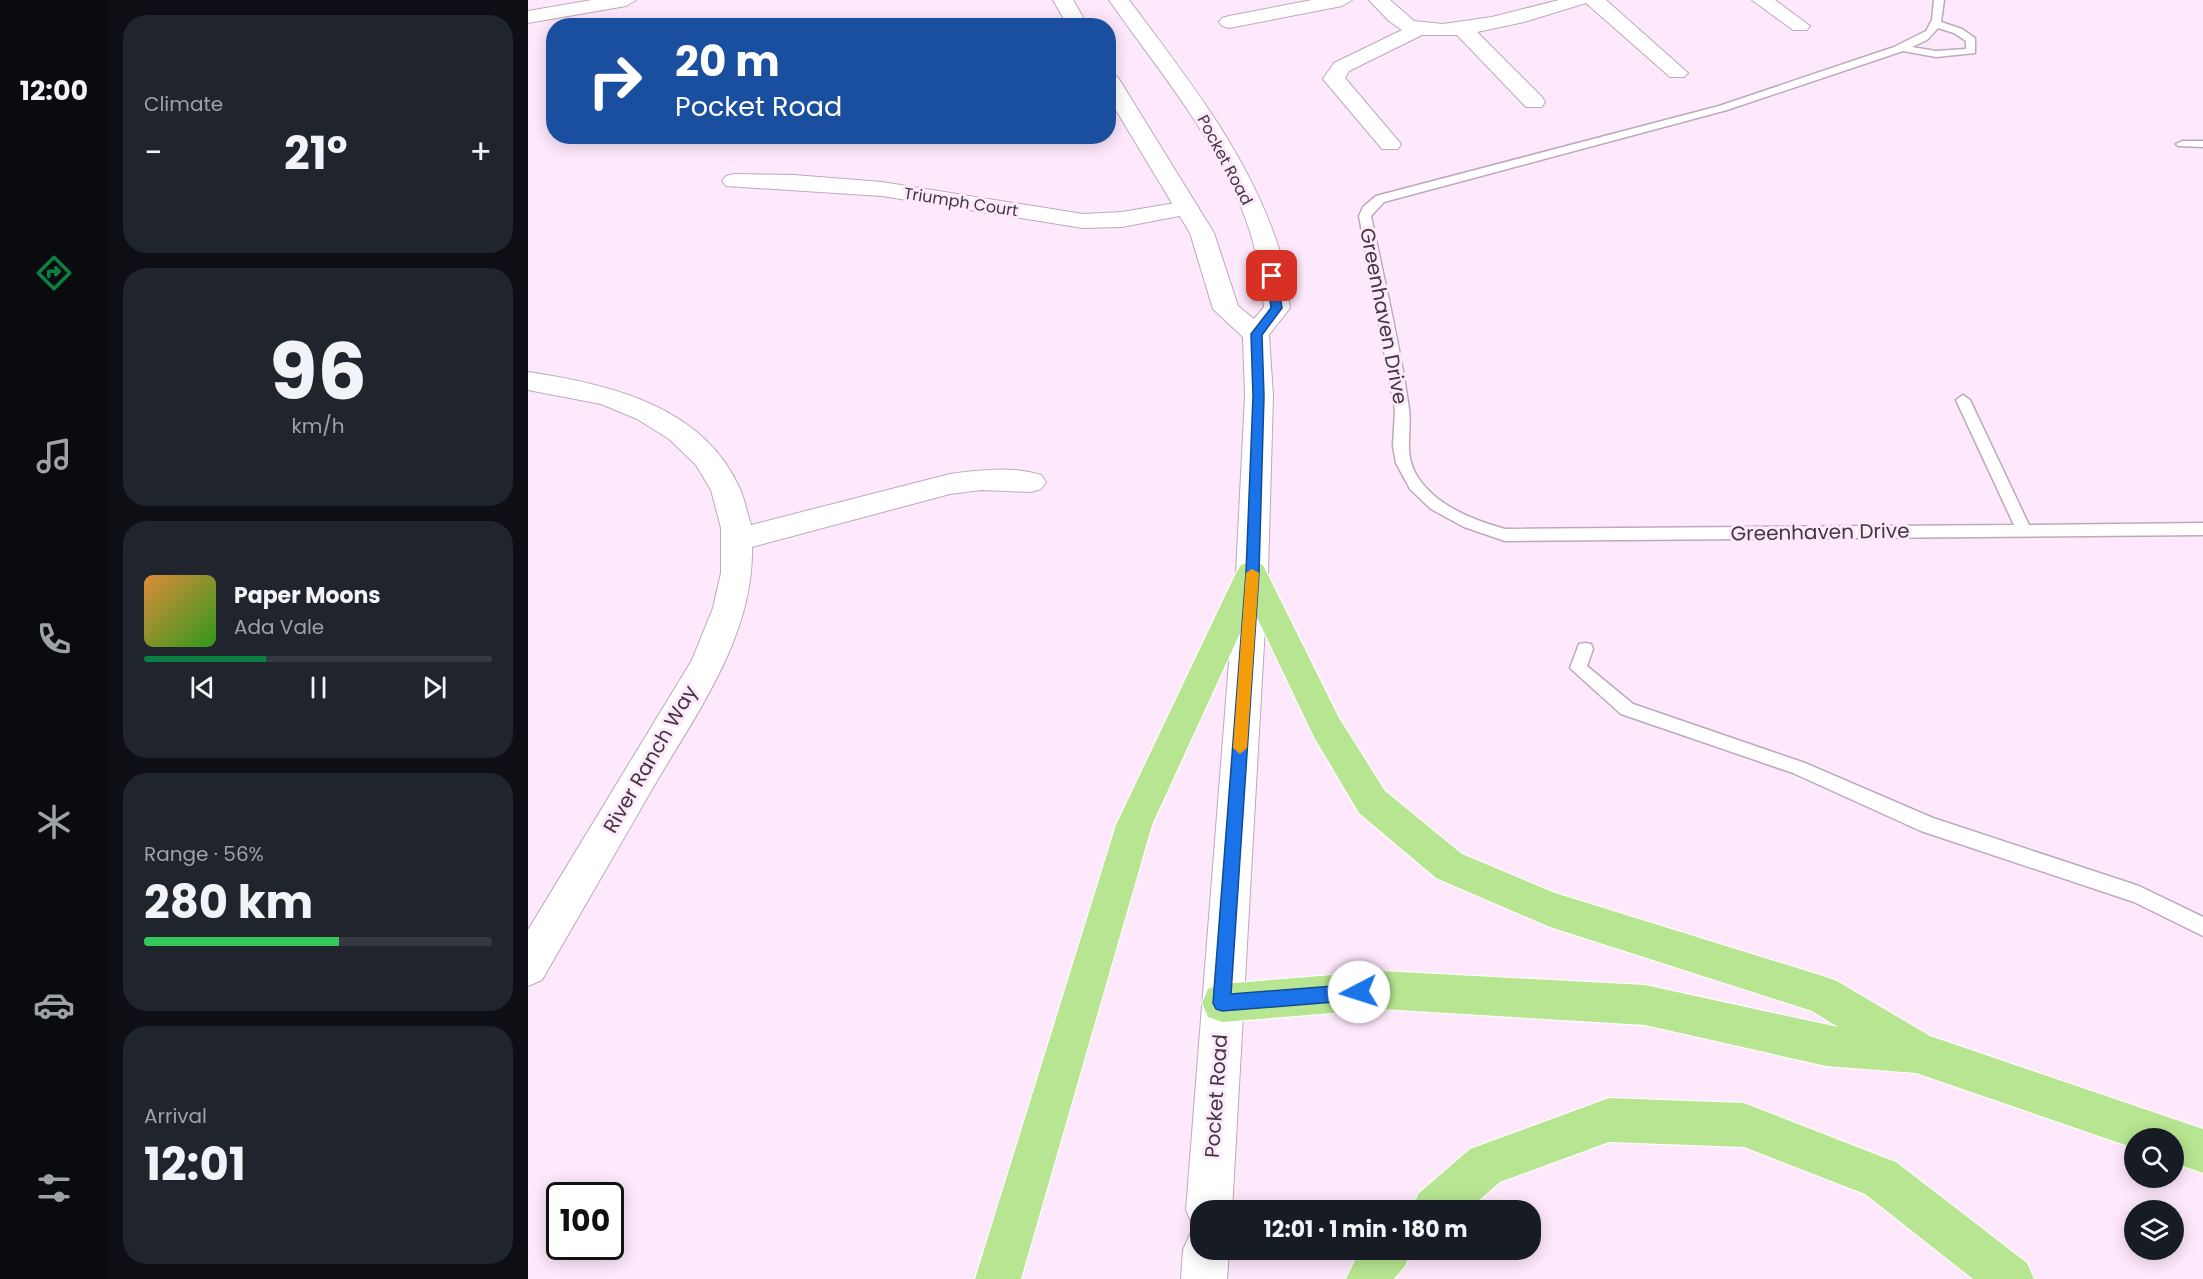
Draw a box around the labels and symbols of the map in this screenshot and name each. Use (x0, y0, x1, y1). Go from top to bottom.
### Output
street label: Pocket Road (1192, 111, 1258, 209)
street label: Triumph Court (902, 182, 1020, 222)
street label: Greenhaven Drive (1353, 226, 1415, 406)
pin (1246, 250, 1297, 301)
street label: Greenhaven Drive (1730, 516, 1910, 548)
street label: River Ranch Way (596, 680, 704, 838)
position arrow (1327, 960, 1391, 1024)
street label: Pocket Road (1198, 1033, 1234, 1159)
speed limit sign: 100 (546, 1182, 624, 1260)

